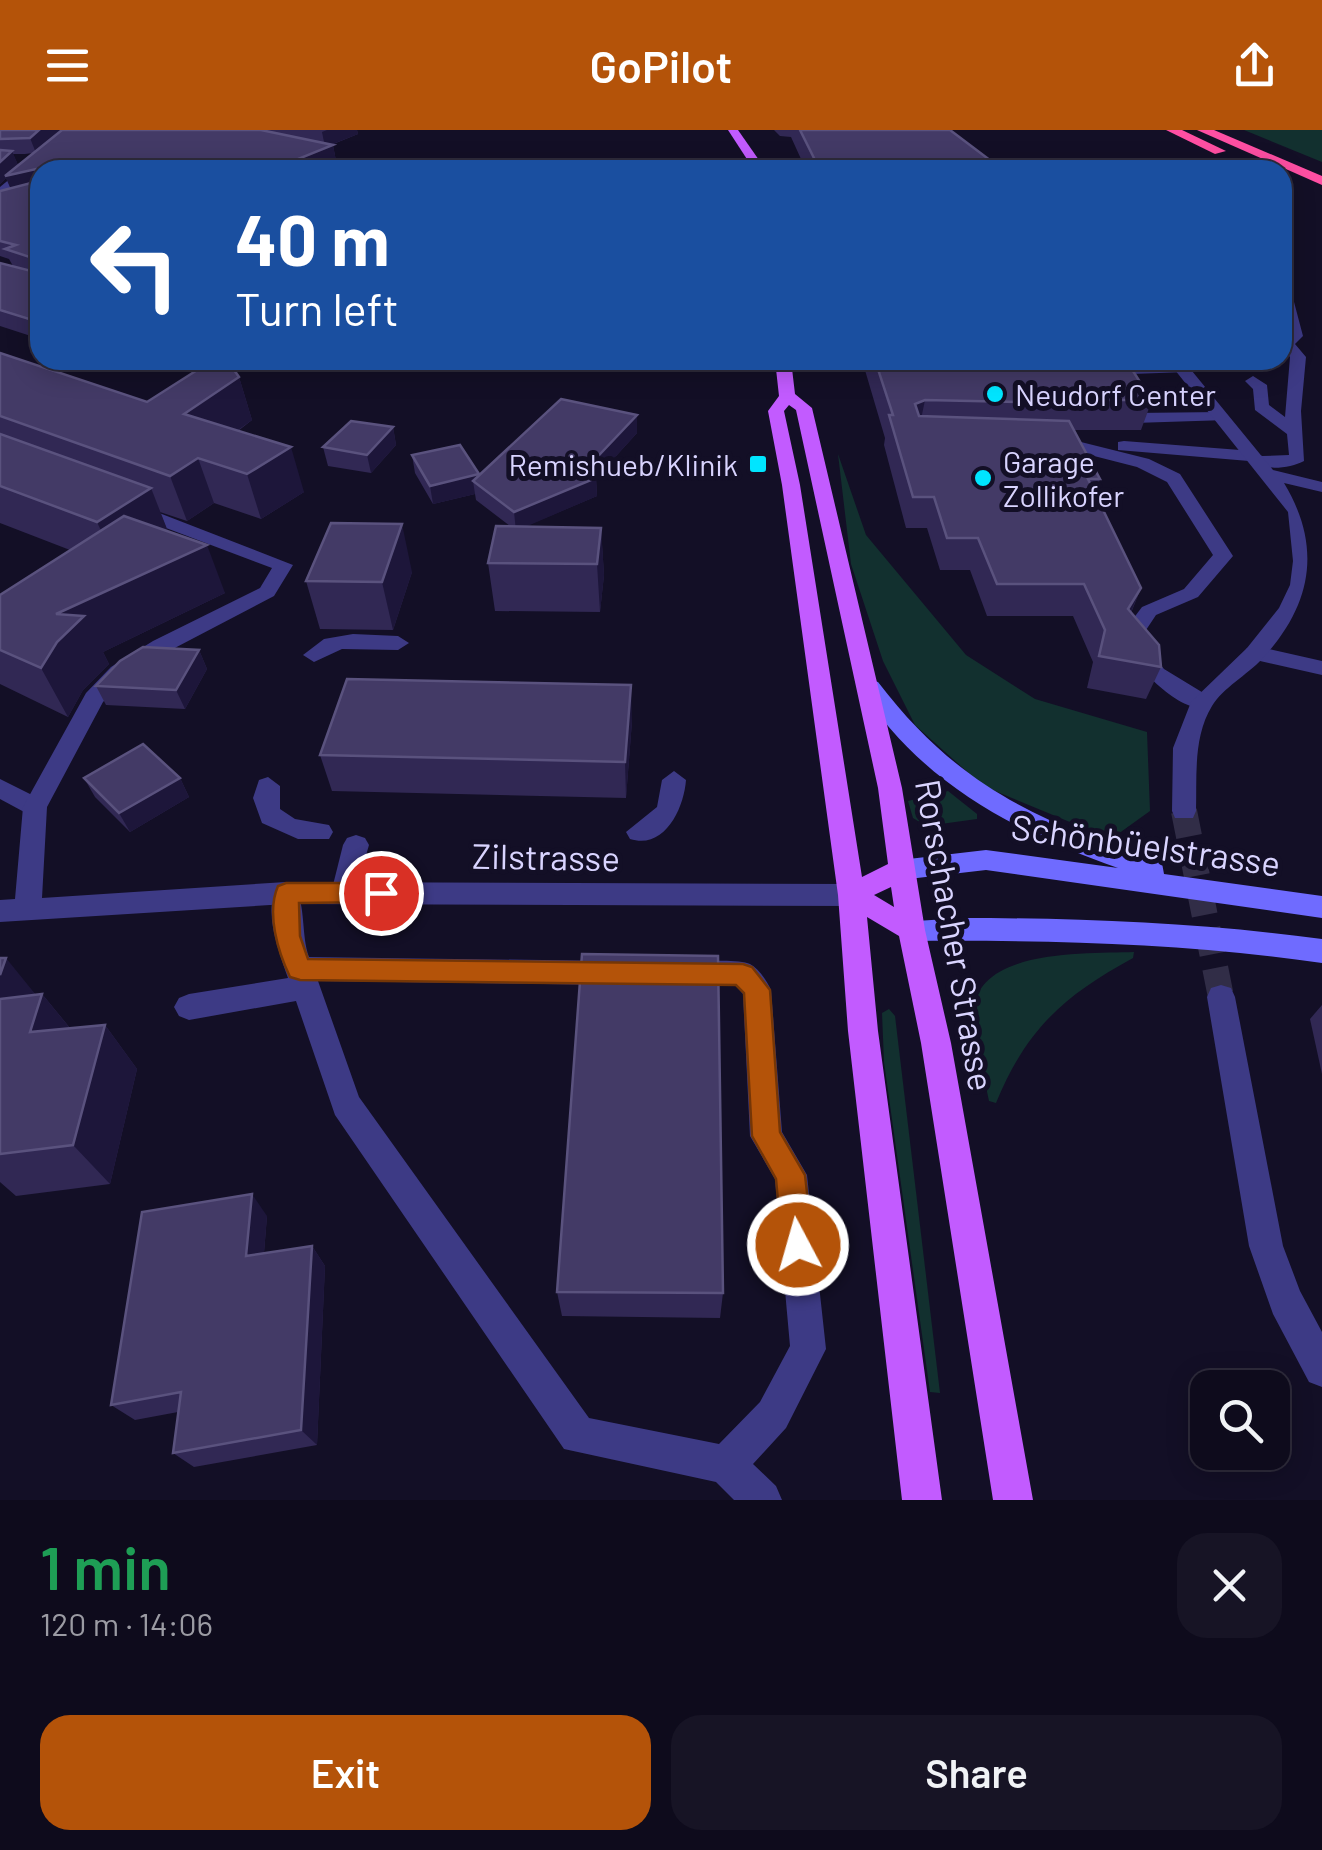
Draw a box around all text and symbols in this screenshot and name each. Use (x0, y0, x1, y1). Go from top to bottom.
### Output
icon: menu (40, 38, 95, 93)
text: GoPilot (590, 38, 732, 92)
icon: share (1227, 38, 1282, 93)
text: 40 m (235, 196, 390, 280)
icon: left (70, 200, 200, 330)
text: Turn left (235, 281, 399, 335)
place label: Neudorf Center (1015, 376, 1216, 412)
marker: Neudorf Center (984, 383, 1006, 405)
place label: Garage Zollikofer (1003, 443, 1124, 513)
place label: Remishueb/Klinik (509, 446, 738, 482)
marker: Remishueb/Klinik (747, 453, 769, 475)
marker: Garage Zollikofer (972, 467, 994, 489)
street label: Rorschacher Strasse (908, 776, 1004, 1094)
street label: Schönbüelstrasse (1009, 804, 1283, 884)
street label: Zilstrasse (472, 834, 620, 878)
pin (339, 851, 424, 936)
icon: arrive (354, 866, 409, 921)
position arrow (746, 1193, 850, 1297)
map controls (1190, 1370, 1290, 1470)
button: search (1190, 1370, 1290, 1470)
text: 1 min (40, 1530, 171, 1602)
button: close (1177, 1533, 1282, 1638)
text: 120 m · 14:06 (40, 1604, 213, 1642)
button: Exit (40, 1715, 651, 1830)
button: Share (671, 1715, 1282, 1830)

